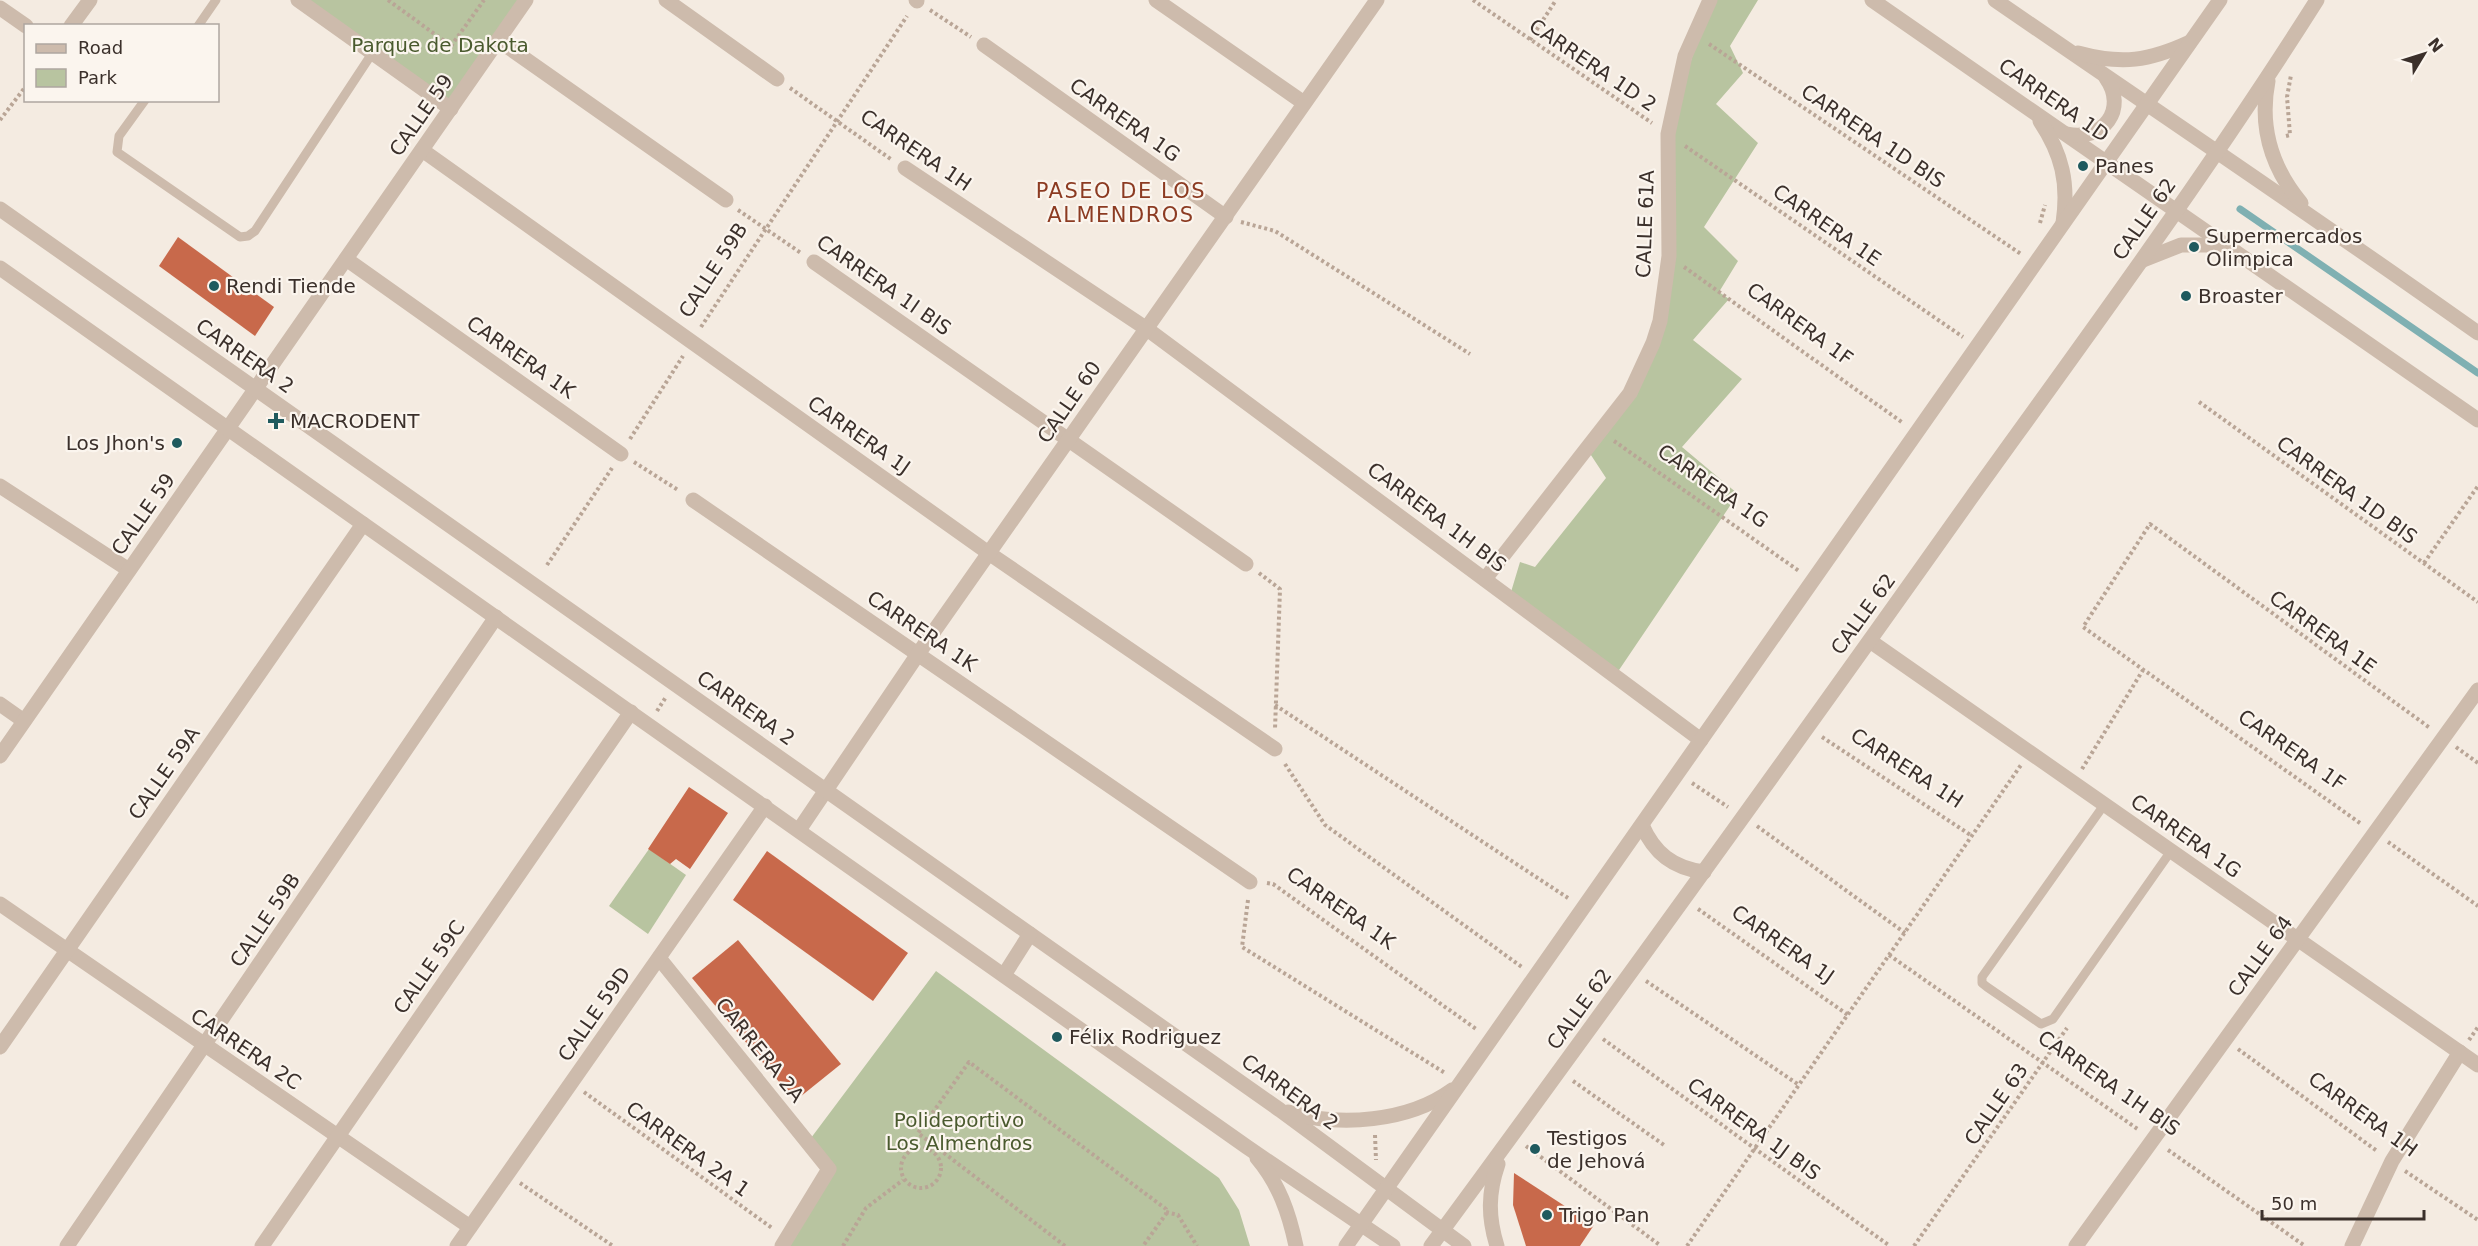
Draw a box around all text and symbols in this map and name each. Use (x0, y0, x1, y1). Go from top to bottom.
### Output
street label: CARRERA 1D 2 (1525, 14, 1661, 116)
legend (24, 24, 219, 102)
north arrow (2394, 24, 2454, 84)
park label: Parque de Dakota (351, 33, 529, 57)
text: N (2424, 34, 2447, 56)
text: Road (78, 37, 123, 58)
street label: CARRERA 1D (1994, 53, 2114, 147)
text: Park (78, 67, 117, 88)
street label: CALLE 59 (384, 69, 458, 161)
street label: CARRERA 1G (1065, 73, 1185, 167)
street label: CARRERA 1D BIS (1797, 79, 1949, 193)
street label: CARRERA 1H (856, 104, 976, 196)
place label: Panes (2095, 154, 2154, 178)
marker: Panes (2076, 159, 2090, 173)
street label: CALLE 61A (1631, 169, 1659, 278)
street label: CALLE 62 (2107, 173, 2181, 265)
district label: PASEO DE LOS ALMENDROS (1036, 179, 1206, 227)
street label: CARRERA 1E (1768, 179, 1886, 271)
street label: CALLE 59B (673, 218, 753, 322)
place label: Supermercados Olimpica (2206, 224, 2362, 271)
street label: CARRERA 1I BIS (812, 230, 956, 340)
marker: Supermercados Olimpica (2187, 240, 2201, 254)
place label: Rendi Tiende (226, 274, 356, 298)
street label: CARRERA 1F (1742, 277, 1858, 371)
marker: Rendi Tiende (207, 279, 221, 293)
place label: Broaster (2198, 284, 2284, 308)
marker: Broaster (2179, 289, 2193, 303)
street label: CARRERA 1K (462, 311, 581, 404)
street label: CARRERA 2 (191, 313, 299, 399)
street label: CALLE 60 (1032, 356, 1106, 448)
street label: CARRERA 1J (803, 391, 915, 479)
place label: MACRODENT (290, 409, 420, 433)
marker: MACRODENT (267, 412, 285, 430)
place label: Los Jhon's (66, 431, 165, 455)
street label: CARRERA 1D BIS (2272, 431, 2422, 549)
marker: Los Jhon's (170, 436, 184, 450)
street label: CARRERA 1G (1653, 439, 1773, 533)
street label: CARRERA 1H BIS (1363, 457, 1511, 577)
street label: CALLE 59 (106, 468, 180, 560)
street label: CALLE 62 (1826, 569, 1900, 659)
street label: CARRERA 1E (2265, 585, 2381, 679)
street label: CARRERA 1K (863, 586, 982, 677)
street label: CARRERA 2 (692, 665, 800, 751)
street label: CARRERA 1F (2234, 704, 2350, 796)
street label: CALLE 59A (123, 722, 205, 824)
street label: CARRERA 1H (1846, 723, 1968, 813)
street label: CARRERA 1G (2126, 789, 2246, 883)
street label: CARRERA 1K (1282, 862, 1401, 955)
street label: CALLE 59B (225, 868, 305, 972)
street label: CARRERA 1J (1727, 900, 1839, 988)
street label: CALLE 64 (2223, 911, 2297, 1001)
street label: CALLE 59C (388, 916, 470, 1018)
street label: CALLE 59D (553, 962, 635, 1066)
street label: CALLE 62 (1542, 964, 1616, 1054)
street label: CARRERA 2A (711, 993, 810, 1107)
street label: CARRERA 2C (186, 1003, 306, 1095)
place label: Félix Rodriguez (1069, 1025, 1221, 1049)
street label: CARRERA 1H BIS (2033, 1025, 2185, 1141)
marker: Félix Rodriguez (1050, 1030, 1064, 1044)
street label: CARRERA 2 (1237, 1049, 1343, 1135)
street label: CALLE 63 (1959, 1058, 2033, 1150)
street label: CARRERA 1H (2304, 1066, 2422, 1162)
street label: CARRERA 1J BIS (1683, 1073, 1825, 1185)
street label: CARRERA 2A 1 (622, 1096, 754, 1202)
park label: Polideportivo Los Almendros (886, 1108, 1032, 1155)
place label: Testigos de Jehová (1546, 1126, 1646, 1173)
marker: Testigos de Jehová (1528, 1142, 1542, 1156)
scale bar (2262, 1183, 2424, 1221)
text: 50 m (2271, 1193, 2317, 1214)
place label: Trigo Pan (1558, 1203, 1649, 1227)
marker: Trigo Pan (1540, 1208, 1554, 1222)

